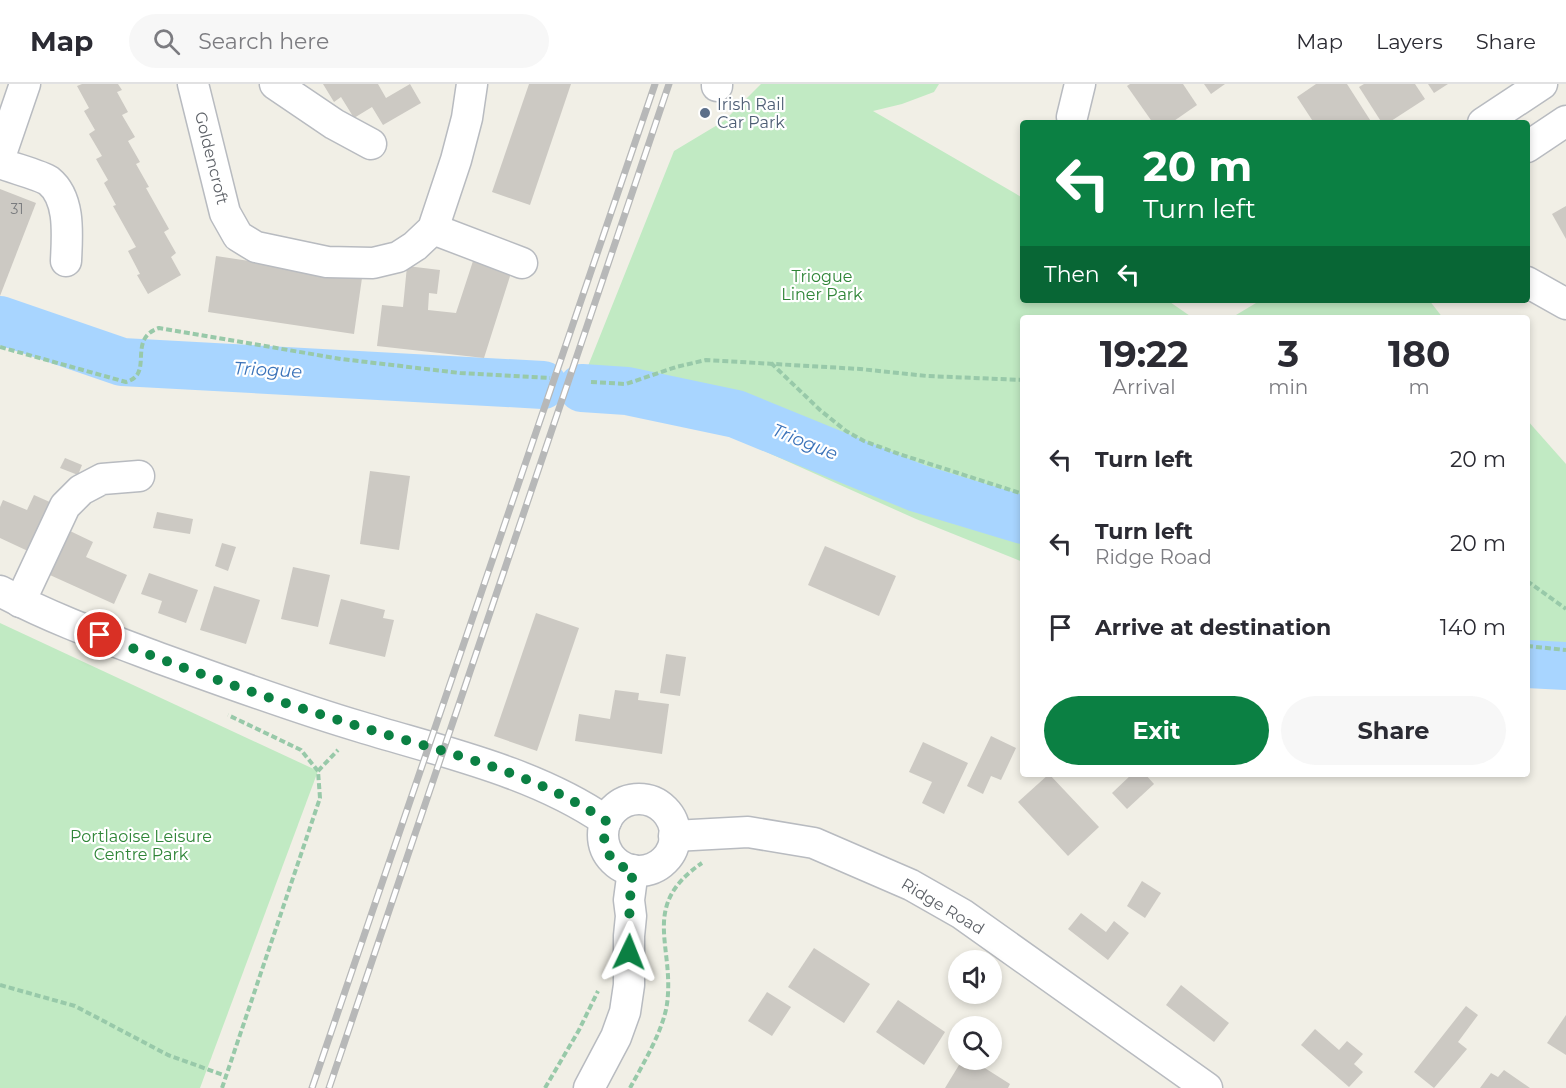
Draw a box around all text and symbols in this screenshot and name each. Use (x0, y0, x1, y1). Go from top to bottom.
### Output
search box (129, 14, 549, 68)
text: Map (30, 24, 93, 58)
icon: search (150, 25, 183, 58)
text: Search here (198, 28, 329, 55)
text: Map (1296, 29, 1343, 54)
text: Layers (1376, 29, 1443, 54)
text: Share (1476, 29, 1536, 54)
place label: Irish Rail Car Park (717, 95, 785, 132)
marker: Irish Rail Car Park (698, 106, 712, 120)
street label: Goldencroft (191, 110, 232, 207)
text: 20 m (1143, 140, 1252, 192)
icon: left (1044, 144, 1122, 222)
text: Turn left (1143, 192, 1256, 225)
house number: 31 (11, 200, 23, 218)
icon: left (1112, 258, 1145, 291)
text: Then (1044, 261, 1100, 288)
park label: Triogue Liner Park (781, 267, 863, 304)
text: 19:22 (1100, 332, 1189, 376)
text: 3 (1278, 332, 1299, 376)
text: 180 (1388, 332, 1450, 376)
water label: Triogue (233, 357, 303, 383)
text: Arrival (1113, 375, 1176, 399)
text: min (1268, 375, 1308, 399)
text: m (1409, 375, 1430, 399)
water label: Triogue (769, 419, 841, 465)
icon: left (1044, 443, 1077, 476)
text: Turn left (1095, 446, 1193, 473)
text: 20 m (1450, 446, 1506, 473)
text: Turn left (1095, 518, 1193, 545)
icon: left (1044, 527, 1077, 560)
text: 20 m (1450, 530, 1506, 557)
text: Ridge Road (1095, 545, 1212, 569)
pin (74, 609, 125, 660)
icon: arrive (1044, 611, 1077, 644)
text: Arrive at destination (1095, 614, 1331, 641)
text: 140 m (1440, 614, 1506, 641)
icon: arrive (83, 618, 116, 651)
button: Exit (1044, 696, 1269, 765)
button: Share (1281, 696, 1506, 765)
park label: Portlaoise Leisure Centre Park (70, 827, 212, 864)
street label: Ridge Road (898, 874, 988, 939)
position arrow (597, 920, 661, 984)
map controls (948, 950, 1002, 1070)
button: sound (948, 950, 1002, 1004)
button: search (948, 1016, 1002, 1070)

